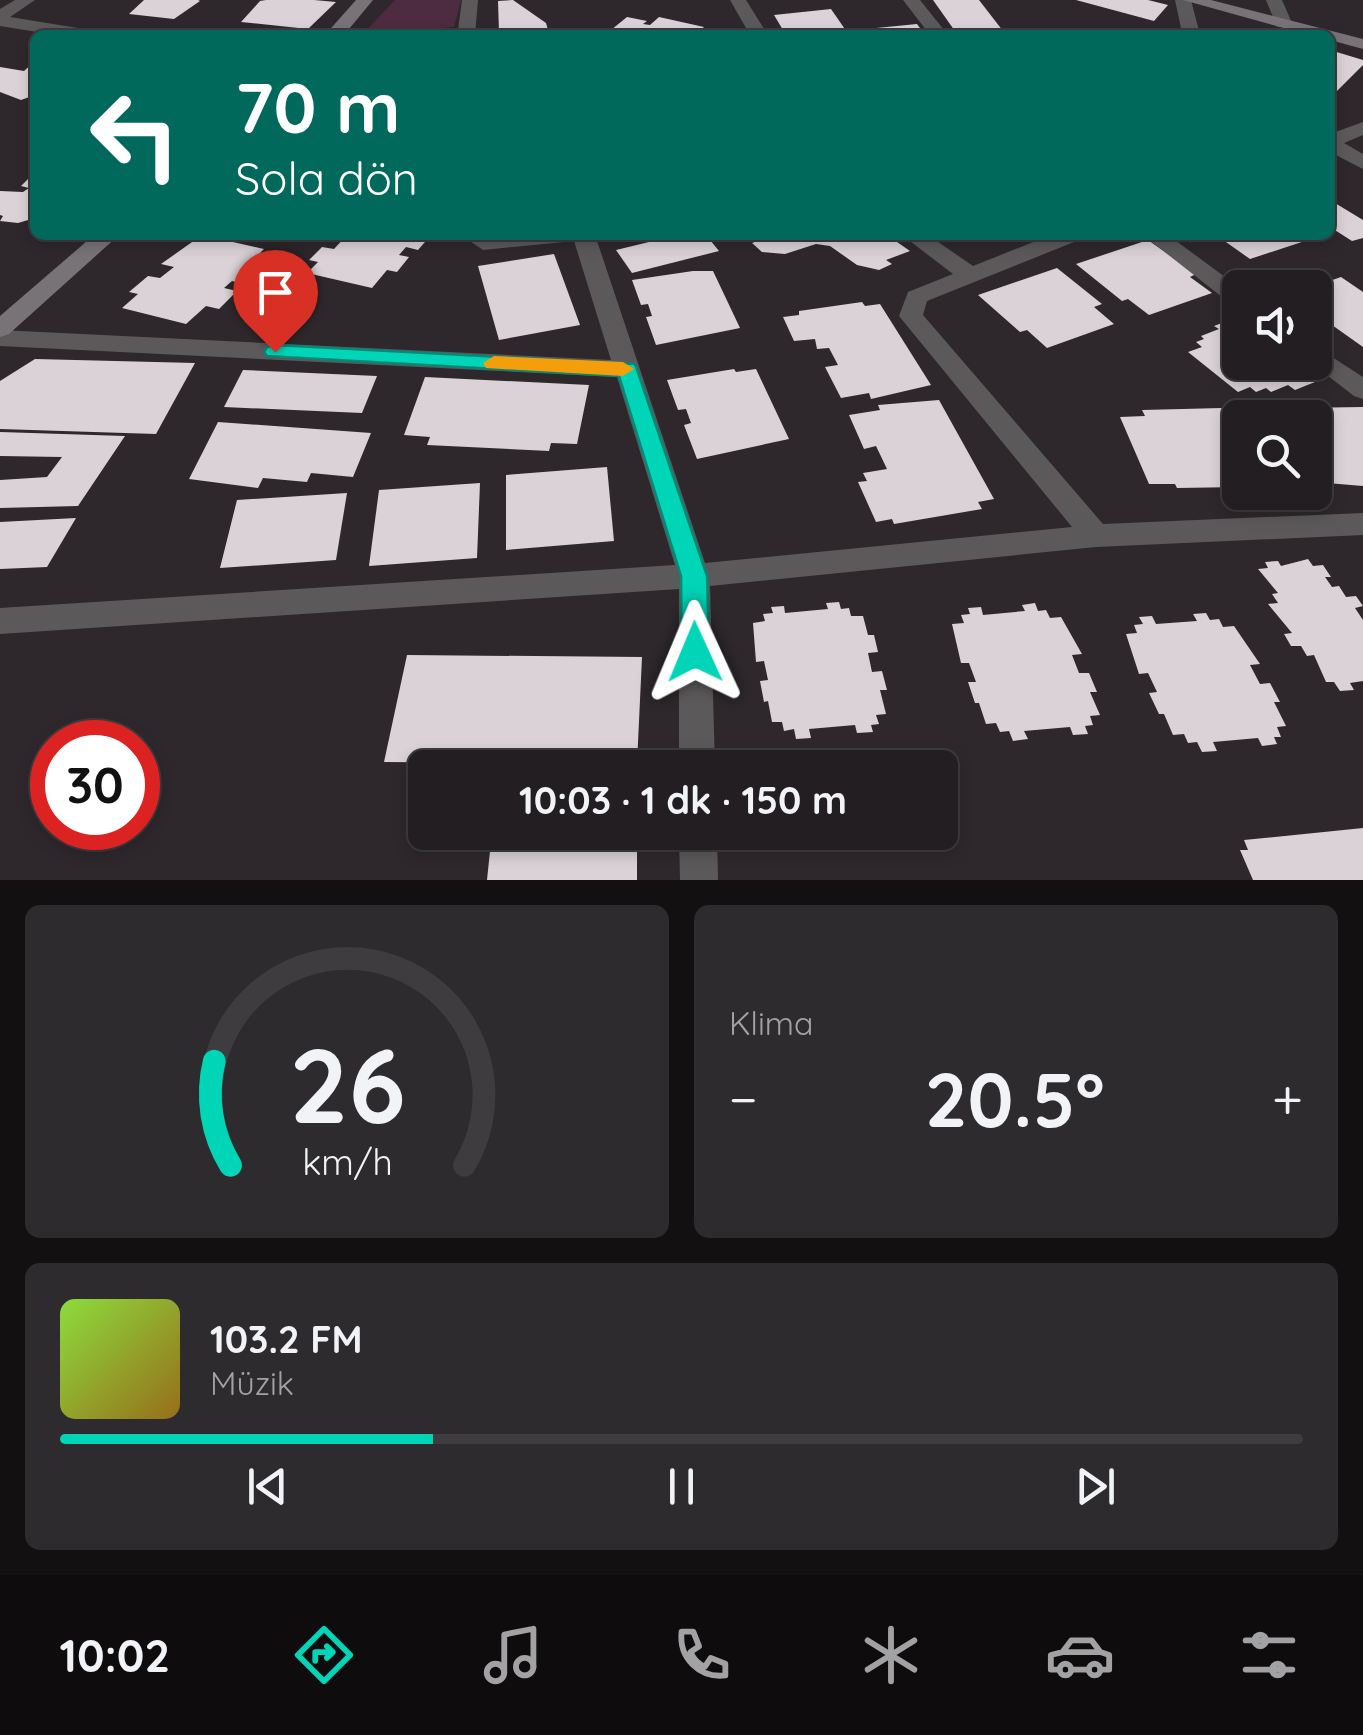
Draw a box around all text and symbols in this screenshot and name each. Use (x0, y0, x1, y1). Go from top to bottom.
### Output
text: 70 m (235, 63, 401, 151)
icon: left (70, 70, 200, 200)
text: Sola dön (235, 150, 418, 206)
pin (233, 250, 318, 353)
icon: arrive (248, 265, 303, 320)
map controls (1222, 270, 1332, 510)
button: sound (1222, 270, 1332, 380)
button: search (1222, 400, 1332, 510)
position arrow (643, 600, 747, 704)
speed limit sign: 30 (30, 720, 160, 850)
text: 10:03 · 1 dk · 150 m (519, 776, 847, 824)
text: Klima (729, 1003, 813, 1043)
text: 26 (289, 1019, 405, 1149)
text: 20.5° (925, 1052, 1105, 1146)
text: − (729, 1064, 758, 1133)
text: + (1272, 1064, 1303, 1133)
text: km/h (302, 1139, 392, 1184)
text: 103.2 FM (210, 1315, 363, 1363)
text: Müzik (210, 1363, 294, 1403)
icon: previous (240, 1459, 295, 1514)
icon: pause (654, 1459, 709, 1514)
icon: next (1068, 1459, 1123, 1514)
icon: directions (289, 1620, 359, 1690)
icon: music (478, 1620, 548, 1690)
icon: phone (667, 1620, 737, 1690)
icon: climate (856, 1620, 926, 1690)
icon: car (1045, 1620, 1115, 1690)
icon: filters (1234, 1620, 1304, 1690)
text: 10:02 (59, 1627, 170, 1683)

